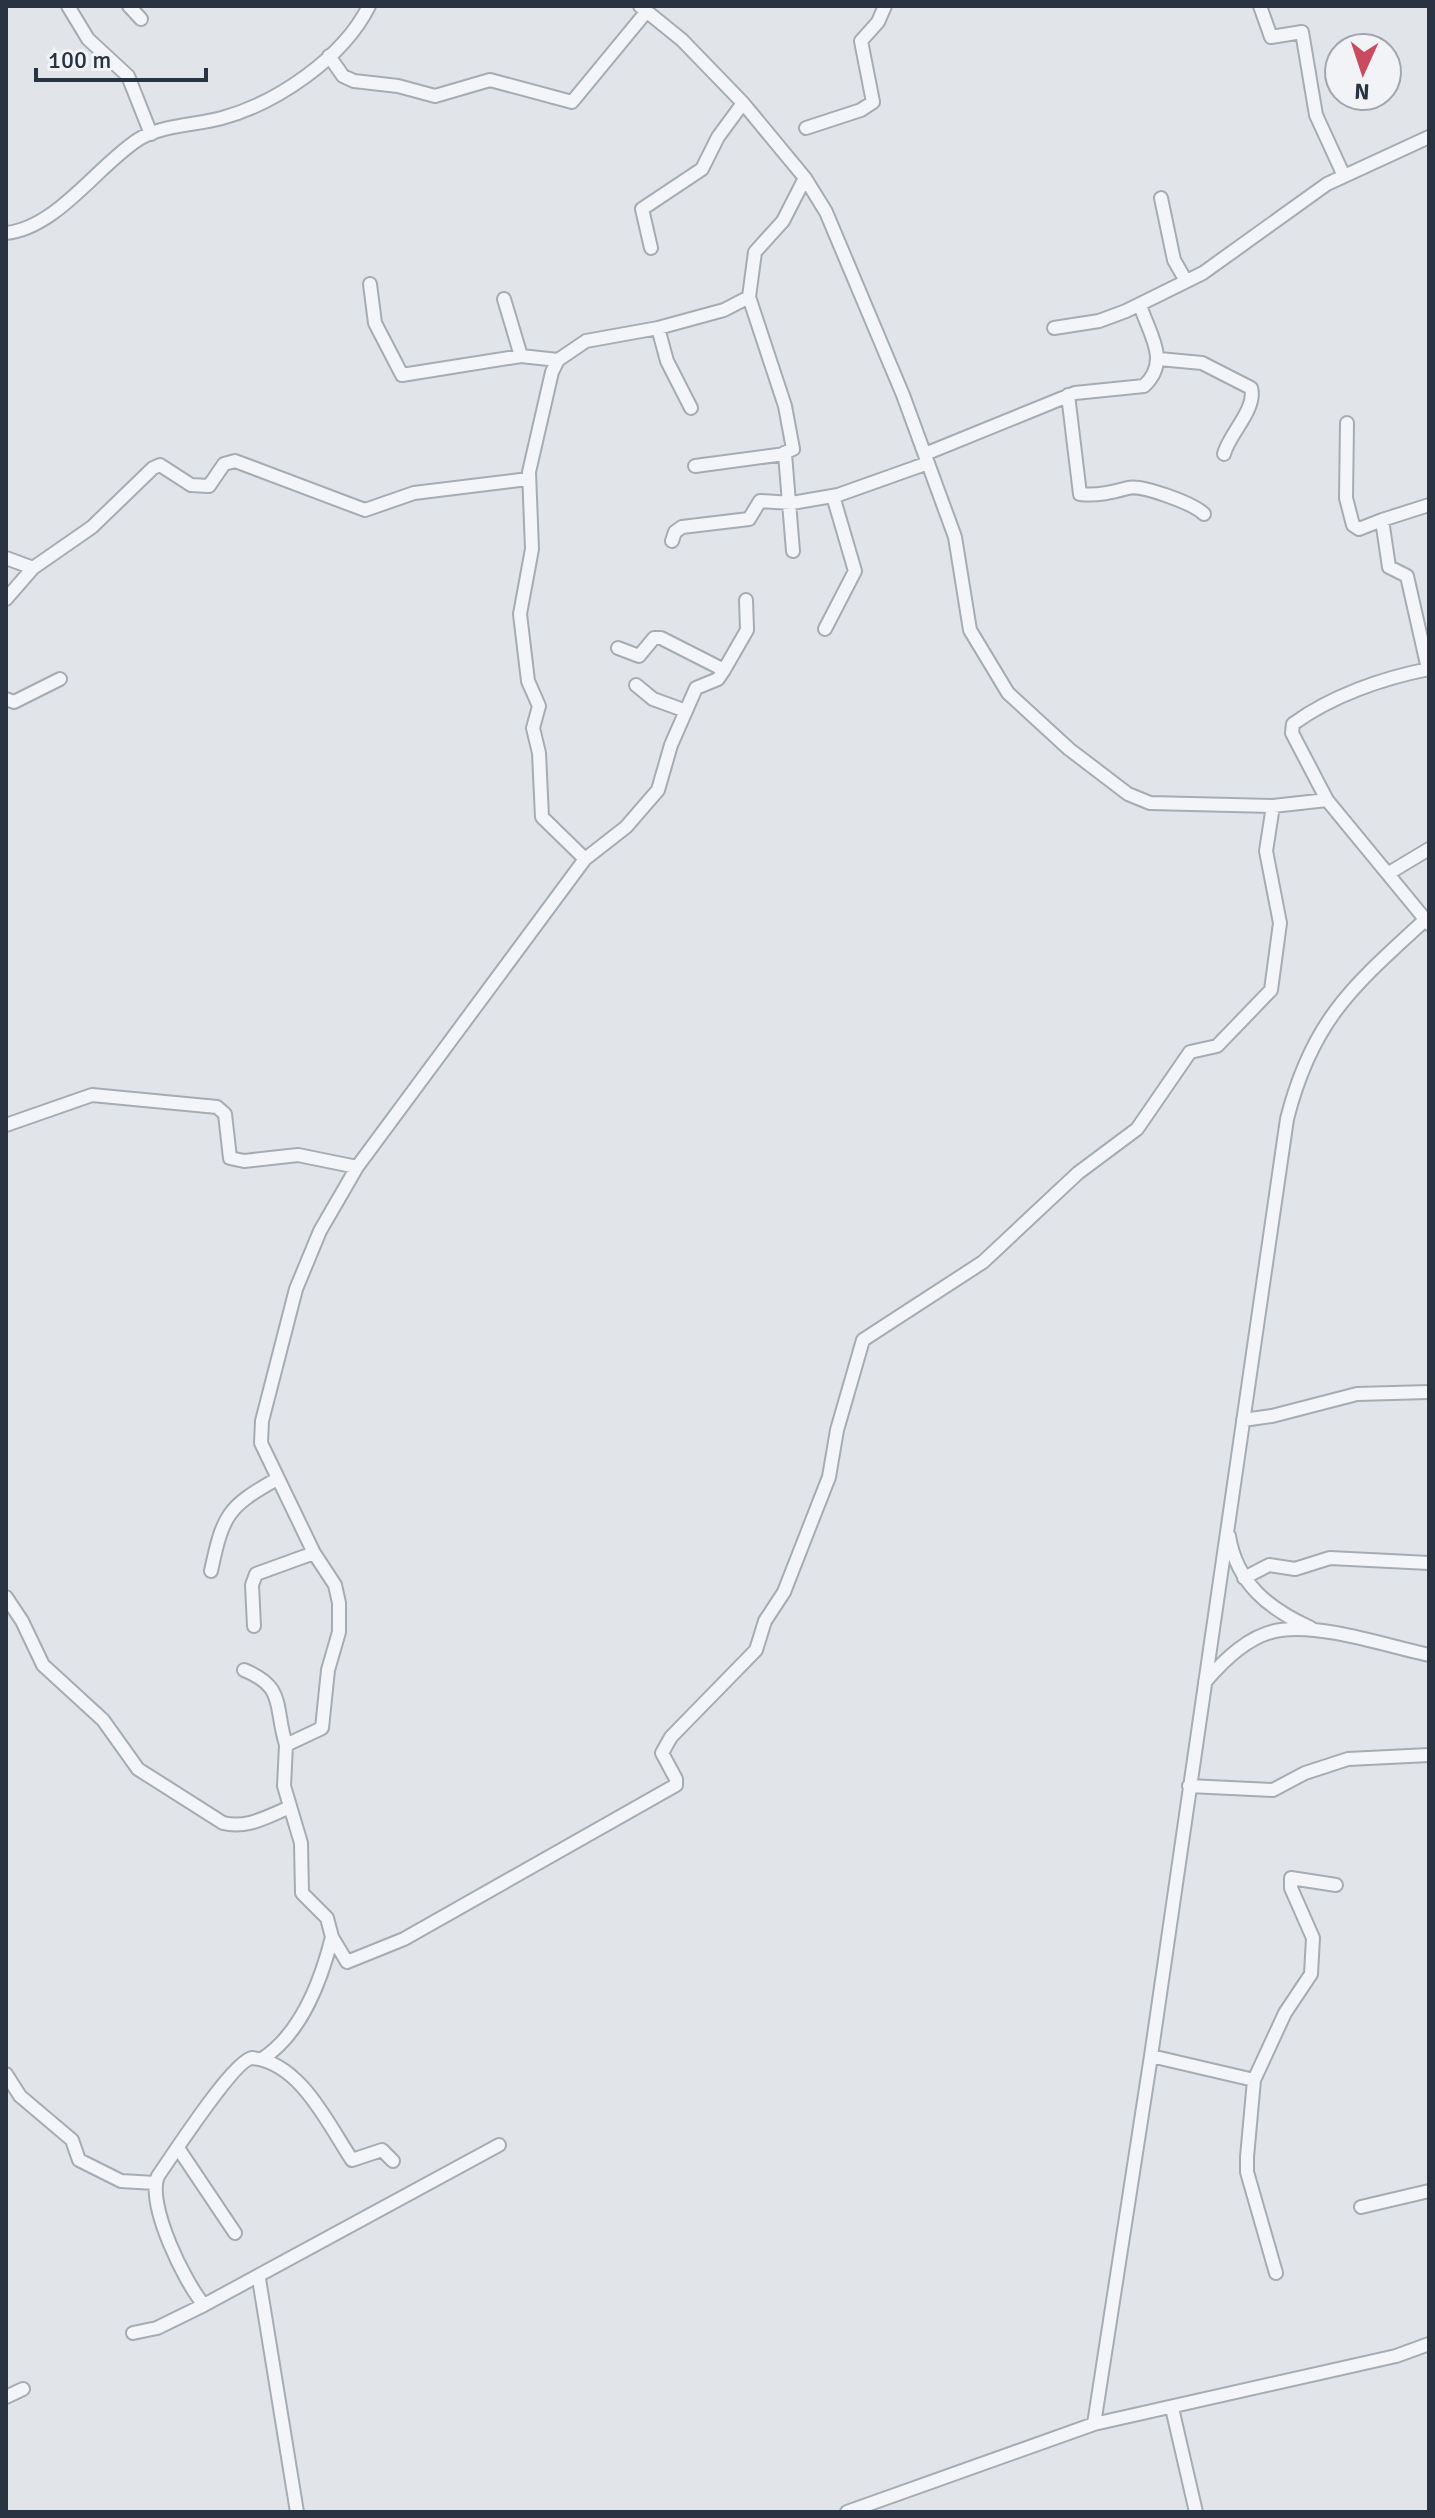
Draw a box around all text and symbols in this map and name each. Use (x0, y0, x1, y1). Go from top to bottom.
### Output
scale bar (36, 32, 206, 82)
north arrow (1323, 32, 1403, 112)
text: 100 m (48, 45, 111, 75)
text: N (1354, 78, 1370, 105)

